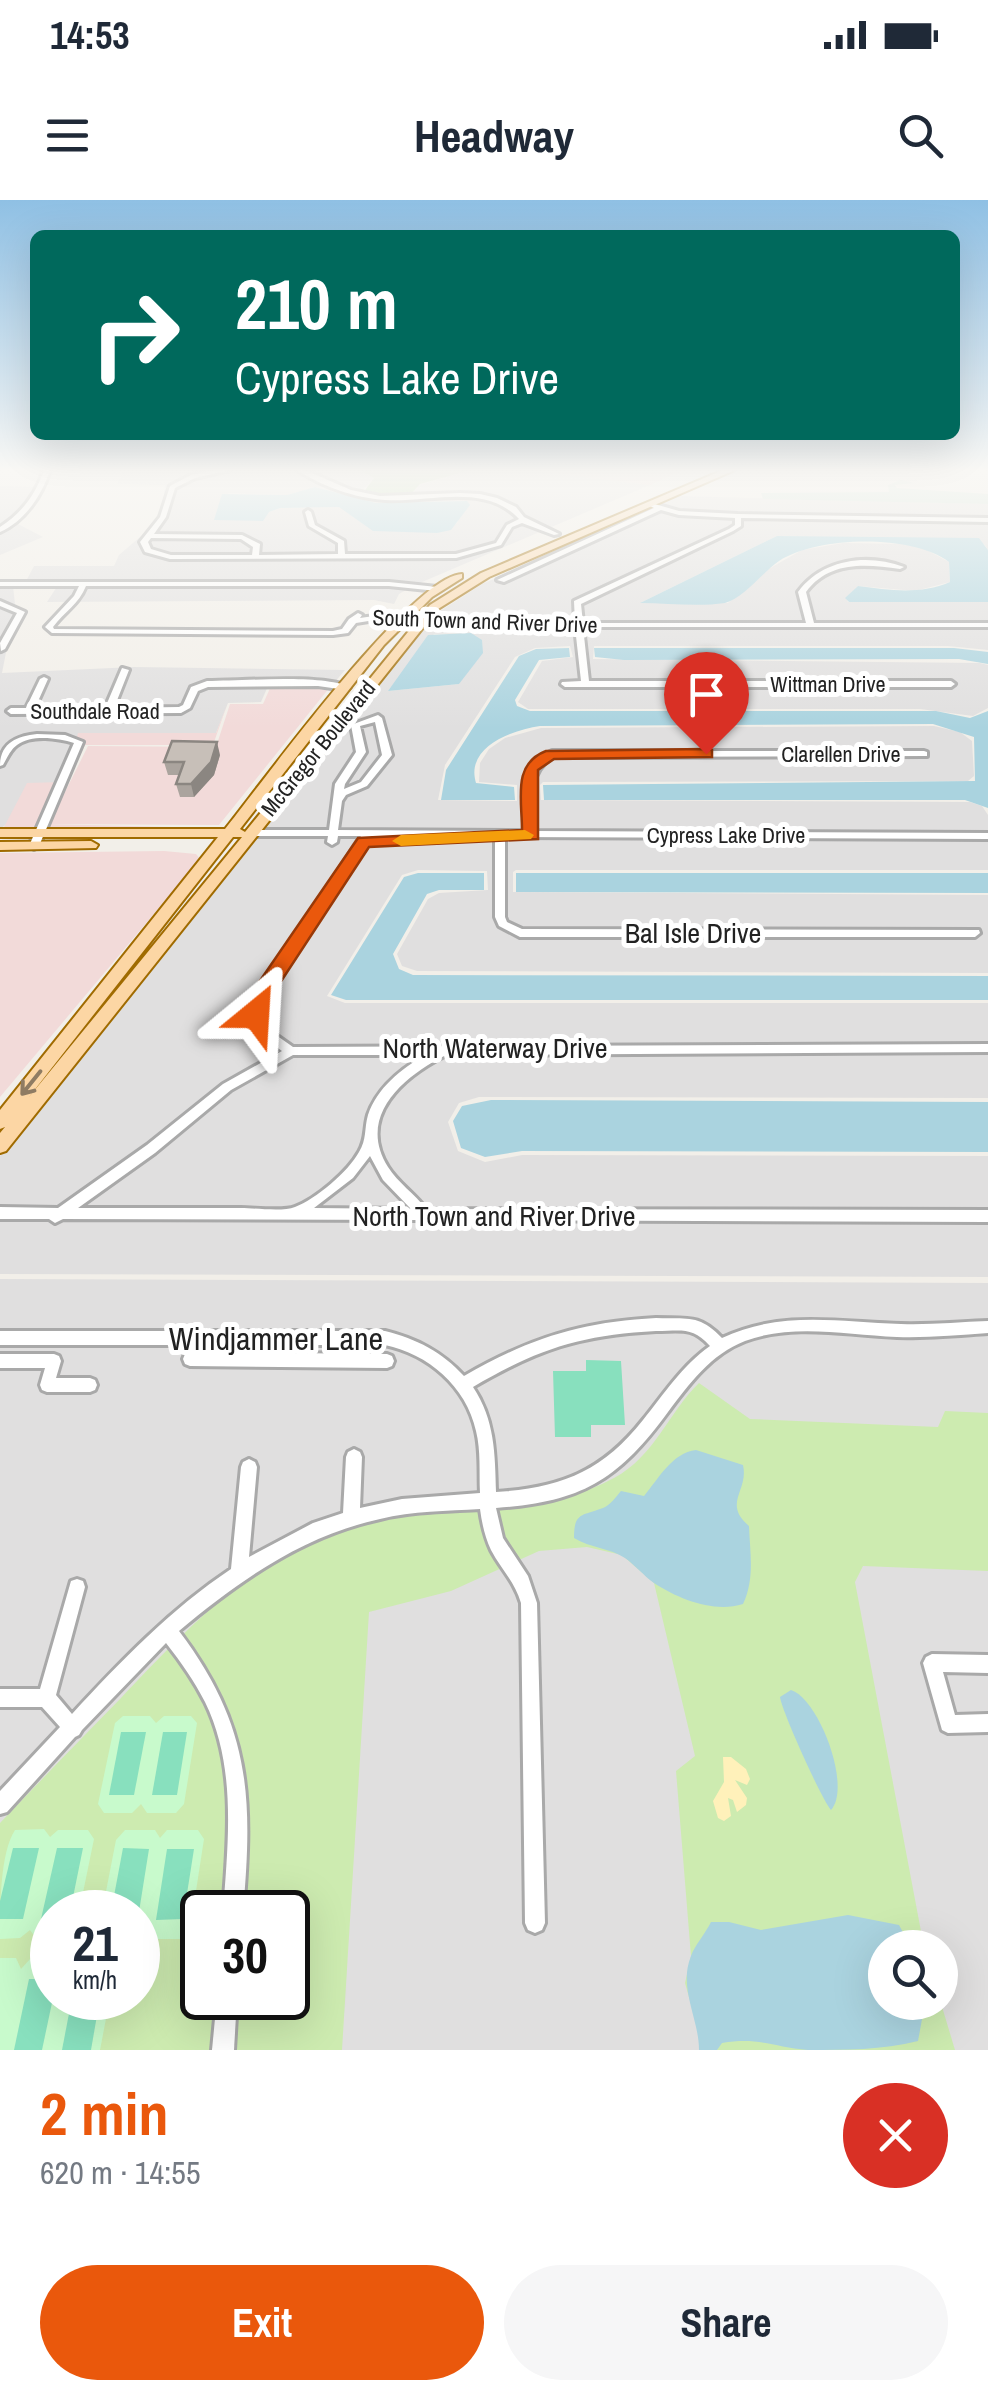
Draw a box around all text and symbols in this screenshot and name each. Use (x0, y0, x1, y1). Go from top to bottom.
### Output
text: 14:53 (50, 10, 130, 61)
text: Headway (414, 105, 574, 166)
icon: menu (40, 108, 95, 163)
icon: search (893, 108, 948, 163)
text: 210 m (235, 257, 398, 351)
icon: right (70, 270, 200, 400)
text: Cypress Lake Drive (235, 347, 559, 408)
street label: South Town and River Drive (372, 602, 598, 640)
pin (664, 652, 749, 755)
icon: arrive (679, 667, 734, 722)
street label: Wittman Drive (770, 669, 886, 699)
street label: McGregor Boulevard (254, 674, 382, 822)
street label: Southdale Road (30, 696, 160, 726)
street label: Clarellen Drive (781, 739, 901, 769)
street label: Cypress Lake Drive (647, 820, 805, 850)
street label: Bal Isle Drive (625, 914, 761, 952)
position arrow (204, 962, 308, 1066)
street label: North Waterway Drive (383, 1029, 607, 1067)
one-way arrow (21, 1069, 42, 1096)
street label: North Town and River Drive (353, 1197, 635, 1235)
street label: Windjammer Lane (169, 1317, 383, 1360)
speed limit sign: 30 (180, 1890, 310, 2020)
text: 21 (72, 1909, 118, 1977)
map controls (868, 1930, 958, 2020)
button: search (868, 1930, 958, 2020)
text: km/h (73, 1963, 117, 1997)
text: 2 min (40, 2073, 169, 2154)
button: close (843, 2083, 948, 2188)
text: 620 m · 14:55 (40, 2151, 200, 2194)
button: Exit (40, 2265, 484, 2380)
button: Share (504, 2265, 948, 2380)

